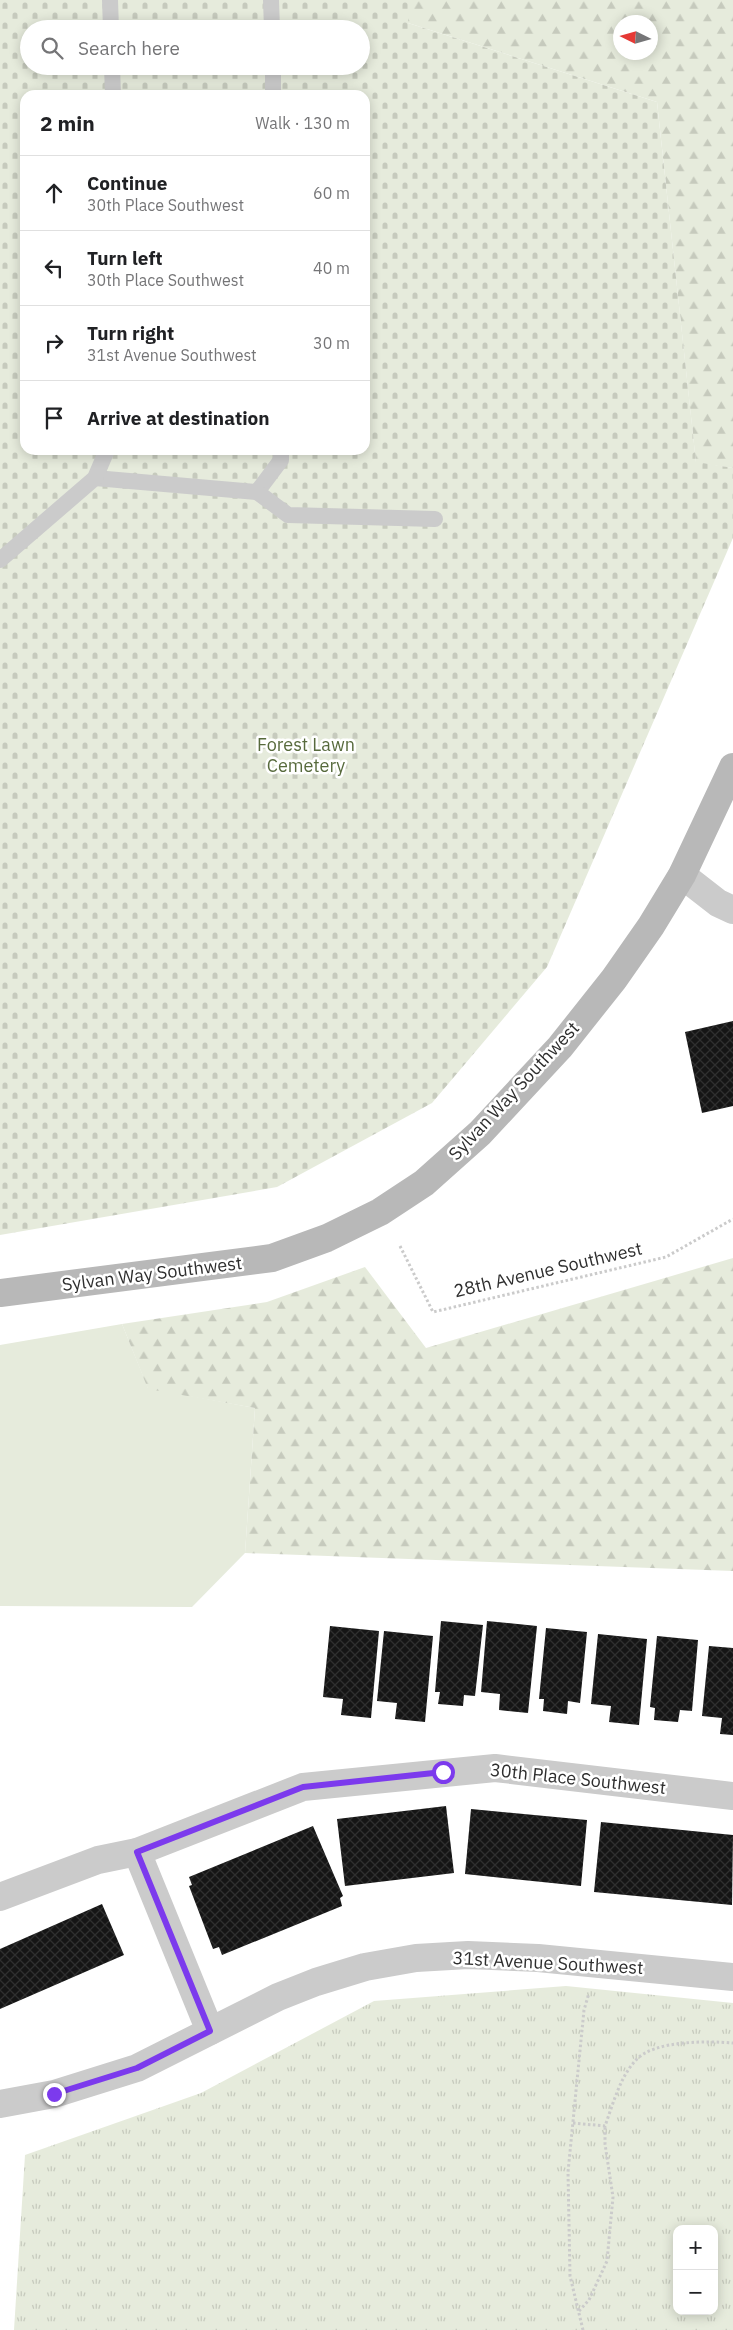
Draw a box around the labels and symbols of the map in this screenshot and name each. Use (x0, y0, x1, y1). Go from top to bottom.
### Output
north arrow (613, 15, 658, 60)
park label: Forest Lawn Cemetery (257, 733, 355, 777)
street label: Sylvan Way Southwest (443, 1017, 584, 1165)
street label: 28th Avenue Southwest (452, 1237, 644, 1302)
street label: Sylvan Way Southwest (61, 1251, 243, 1296)
street label: 30th Place Southwest (489, 1758, 667, 1799)
route start (432, 1761, 455, 1784)
street label: 31st Avenue Southwest (452, 1946, 644, 1979)
route end (43, 2083, 66, 2106)

